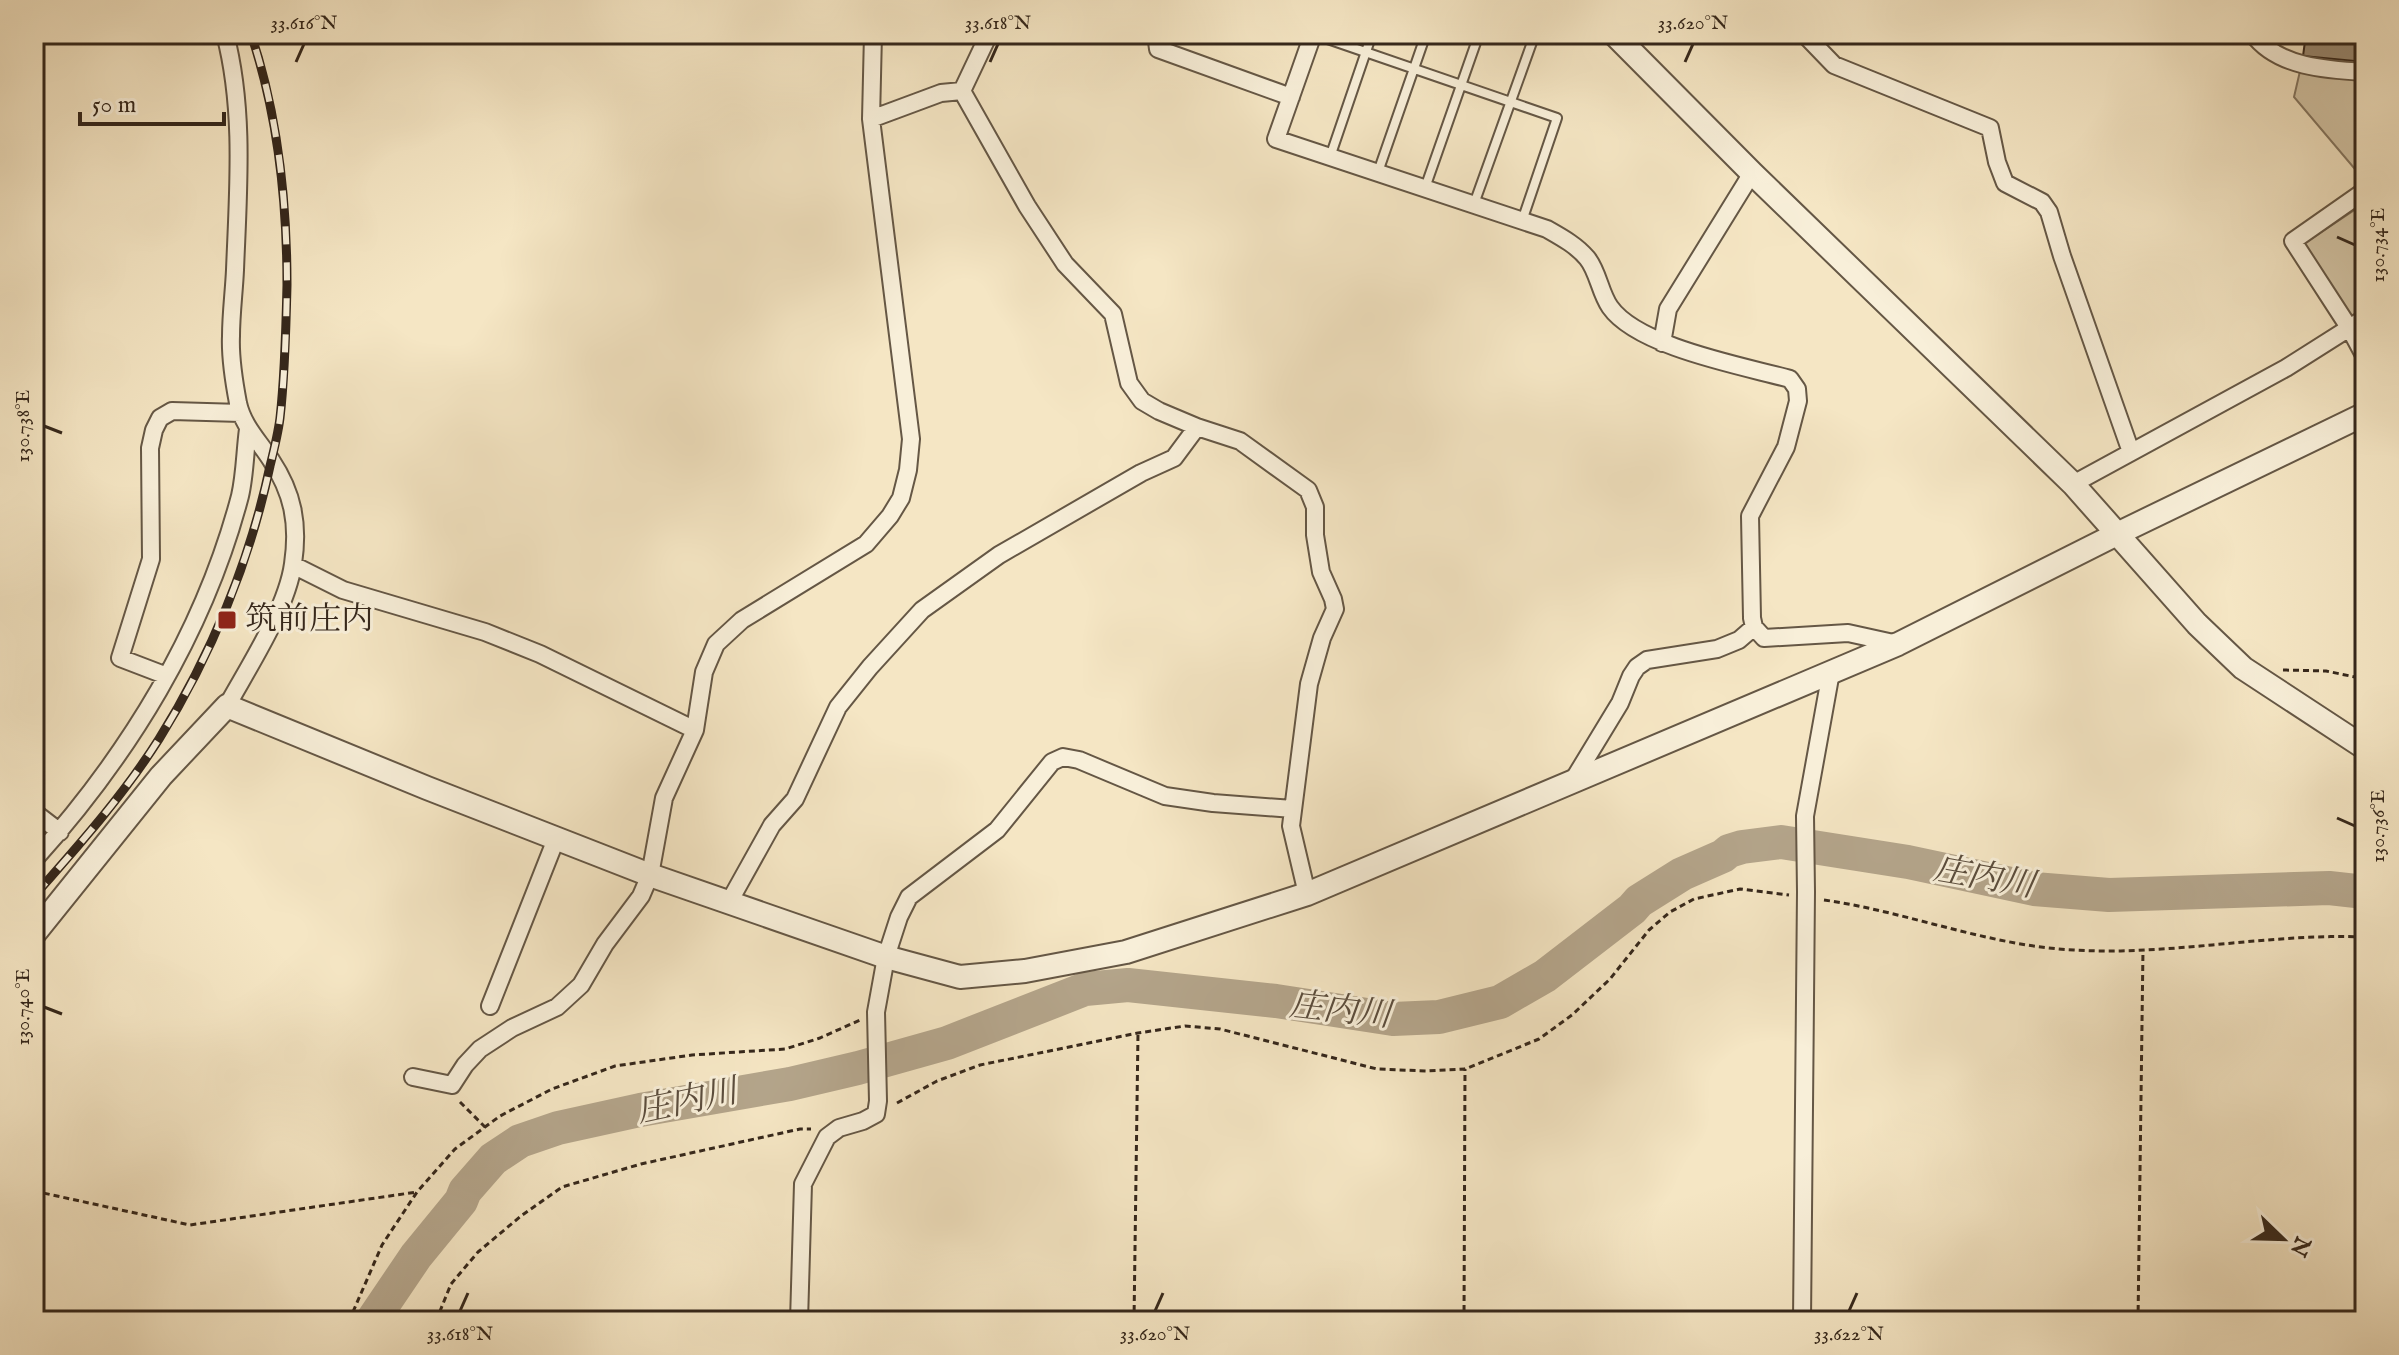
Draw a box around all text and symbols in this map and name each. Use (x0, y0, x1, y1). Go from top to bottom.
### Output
text: 33.616°N (270, 11, 338, 36)
text: 33.618°N (965, 11, 1031, 36)
text: 33.620°N (1658, 11, 1728, 36)
scale bar (80, 76, 224, 126)
text: 50 m (92, 90, 136, 121)
text: 130.734°E (2366, 207, 2391, 282)
text: 130.738°E (11, 389, 36, 462)
place label: 筑前庄内 (245, 600, 373, 641)
marker: 筑前庄内 (216, 609, 238, 631)
text: 130.736°E (2366, 789, 2391, 863)
water label: 庄内川 (1930, 848, 2042, 909)
text: 130.740°E (11, 968, 36, 1046)
water label: 庄内川 (1287, 984, 1397, 1038)
water label: 庄内川 (633, 1070, 745, 1134)
north arrow (2243, 1199, 2323, 1279)
text: N (2283, 1231, 2317, 1260)
text: 33.618°N (427, 1322, 493, 1347)
text: 33.620°N (1120, 1322, 1190, 1347)
text: 33.622°N (1814, 1322, 1884, 1347)

